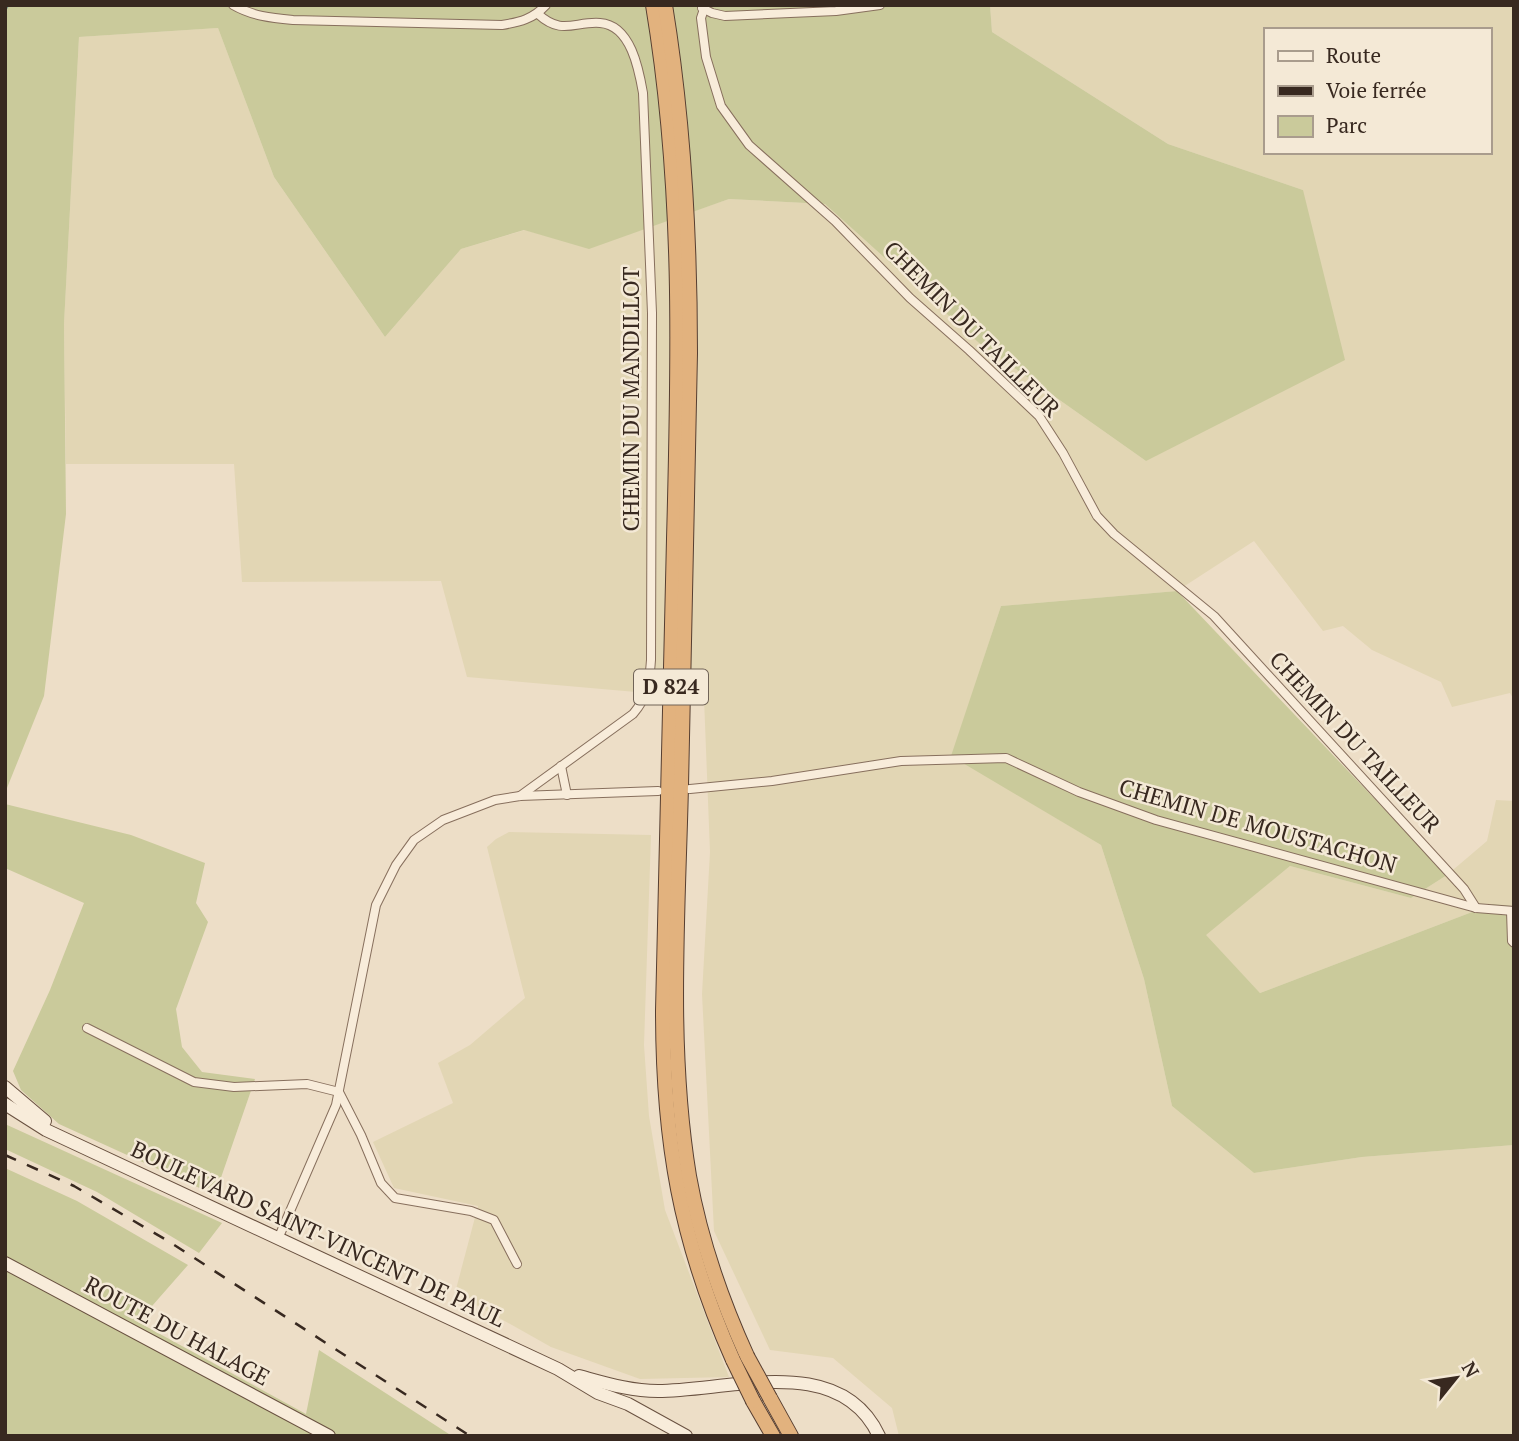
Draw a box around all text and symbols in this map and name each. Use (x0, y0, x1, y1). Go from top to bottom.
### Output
legend (1264, 28, 1491, 154)
text: Route (1326, 41, 1381, 69)
text: Voie ferrée (1326, 76, 1427, 104)
text: Parc (1326, 111, 1367, 139)
street label: CHEMIN DU TAILLEUR (877, 234, 1068, 424)
street label: CHEMIN DU MANDILLOT (615, 266, 646, 532)
street label: CHEMIN DU TAILLEUR (1263, 644, 1448, 839)
road number: D 824 (634, 670, 708, 704)
street label: CHEMIN DE MOUSTACHON (1116, 771, 1401, 880)
street label: BOULEVARD SAINT-VINCENT DE PAUL (126, 1133, 510, 1334)
street label: ROUTE DU HALAGE (79, 1269, 275, 1393)
north arrow (1421, 1343, 1491, 1413)
text: N (1457, 1357, 1486, 1382)

